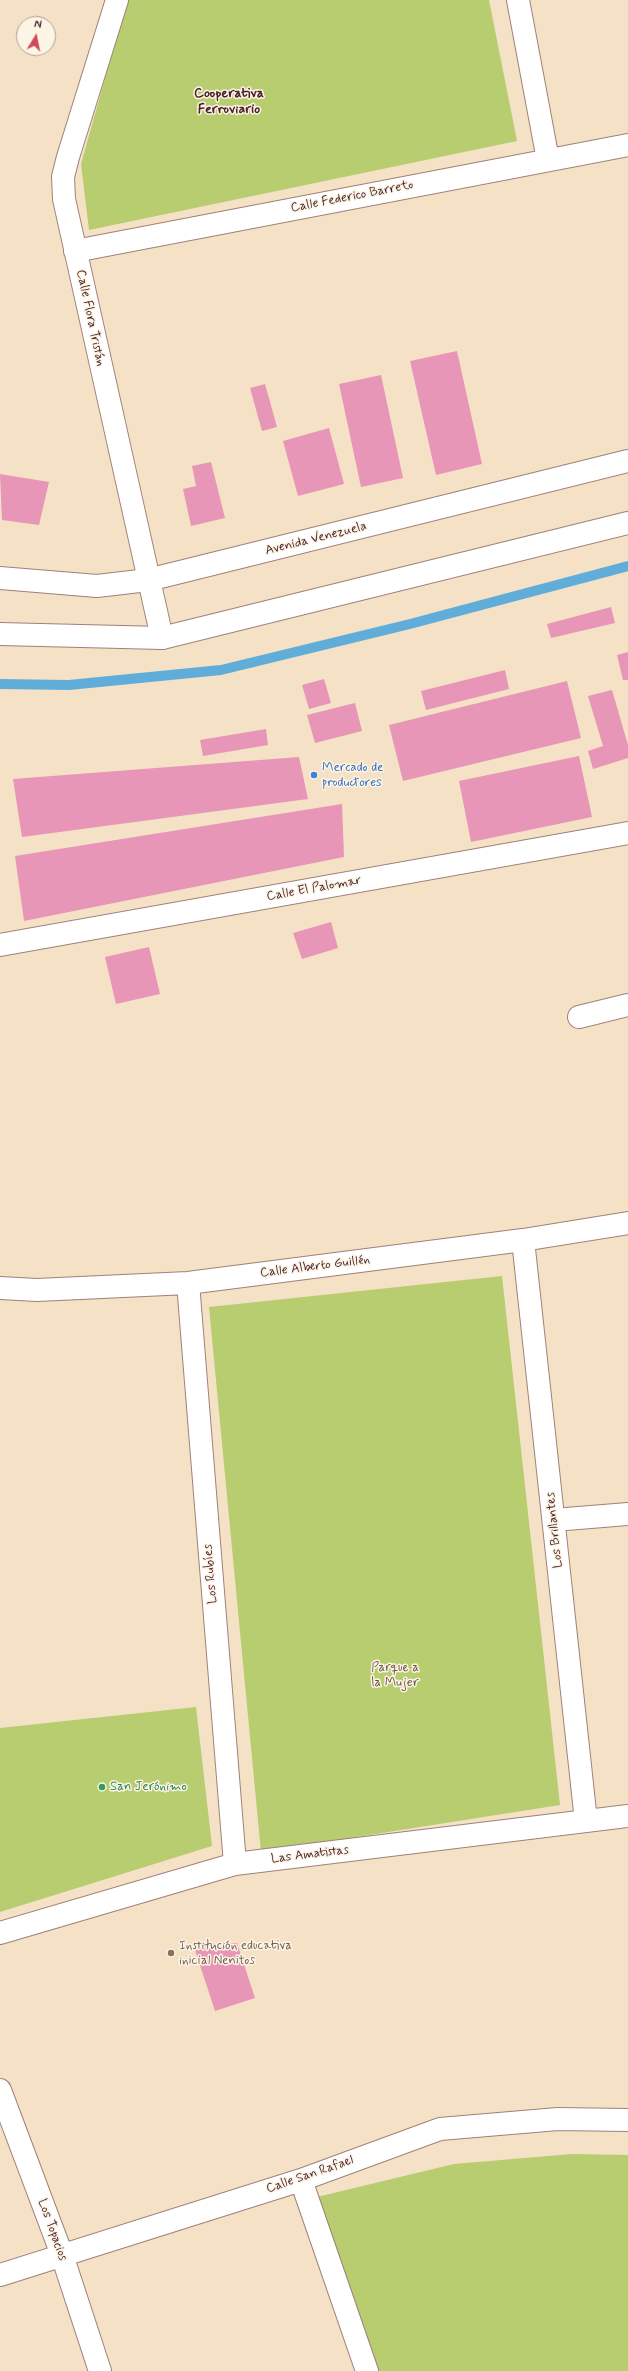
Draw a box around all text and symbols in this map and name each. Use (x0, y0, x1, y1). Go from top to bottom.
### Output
north arrow (16, 16, 56, 56)
text: N (33, 18, 43, 33)
district label: Cooperativa Ferroviario (194, 86, 264, 118)
street label: Calle Federico Barreto (289, 177, 415, 217)
street label: Calle Flora Tristán (72, 268, 108, 368)
street label: Avenida Venezuela (264, 519, 368, 559)
place label: Mercado de productores (322, 760, 383, 791)
marker: Mercado de productores (309, 770, 319, 780)
street label: Calle El Palomar (266, 873, 362, 905)
street label: Calle Alberto Guillén (259, 1253, 371, 1281)
street label: Los Brillantes (543, 1491, 567, 1569)
street label: Los Rubíes (201, 1543, 221, 1605)
park label: Parque a la Mujer (371, 1660, 419, 1691)
place label: San Jerónimo (110, 1779, 187, 1795)
marker: San Jerónimo (97, 1782, 107, 1792)
street label: Las Amatistas (270, 1842, 350, 1868)
place label: Institución educativa inicial Nenitos (179, 1938, 292, 1969)
marker: Institución educativa inicial Nenitos (166, 1948, 176, 1958)
street label: Calle San Rafael (264, 2153, 356, 2197)
street label: Los Topacios (34, 2197, 70, 2263)

